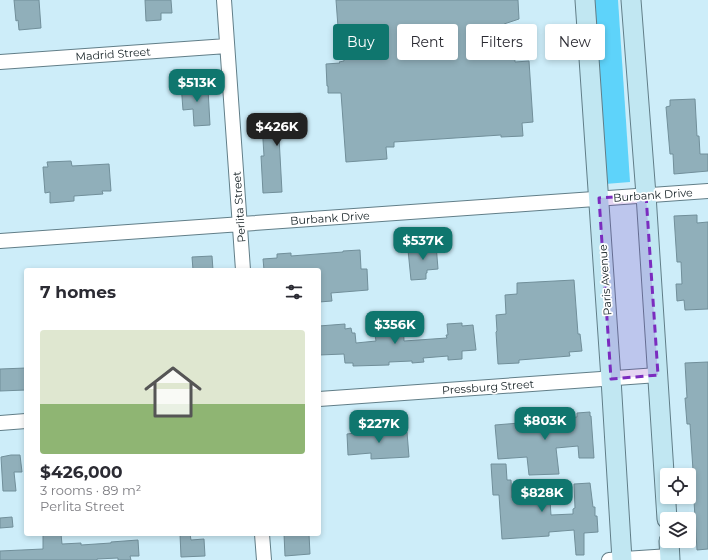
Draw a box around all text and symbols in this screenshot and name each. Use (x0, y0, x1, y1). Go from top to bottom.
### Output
chip: Buy (333, 24, 389, 60)
chip: Rent (397, 24, 458, 60)
chip: Filters (466, 24, 537, 60)
chip: New (545, 24, 605, 60)
street label: Madrid Street (75, 44, 152, 64)
pin: $513K (169, 69, 225, 103)
text: $513K (178, 74, 216, 90)
pin: $426K (249, 113, 305, 147)
text: $426K (256, 118, 298, 134)
street label: Perlita Street (229, 170, 248, 243)
street label: Burbank Drive (613, 185, 694, 205)
street label: Burbank Drive (290, 208, 371, 228)
pin: $537K (395, 227, 451, 261)
text: $537K (402, 232, 444, 248)
street label: Paris Avenue (596, 244, 614, 316)
icon: filters (283, 281, 305, 303)
text: 7 homes (40, 282, 116, 302)
pin: $356K (367, 311, 423, 345)
text: $356K (374, 316, 416, 332)
icon: home (137, 356, 209, 428)
street label: Pressburg Street (442, 377, 535, 397)
pin: $803K (517, 407, 573, 441)
pin: $227K (351, 410, 407, 444)
text: $803K (524, 412, 566, 428)
text: $227K (358, 415, 400, 431)
text: $426,000 (40, 462, 123, 482)
map controls (660, 468, 696, 548)
button: locate (660, 468, 696, 504)
pin: $828K (514, 479, 570, 513)
text: 3 rooms · 89 m² (40, 482, 141, 498)
text: $828K (521, 484, 563, 500)
text: Perlita Street (40, 498, 124, 514)
button: layers (660, 512, 696, 548)

